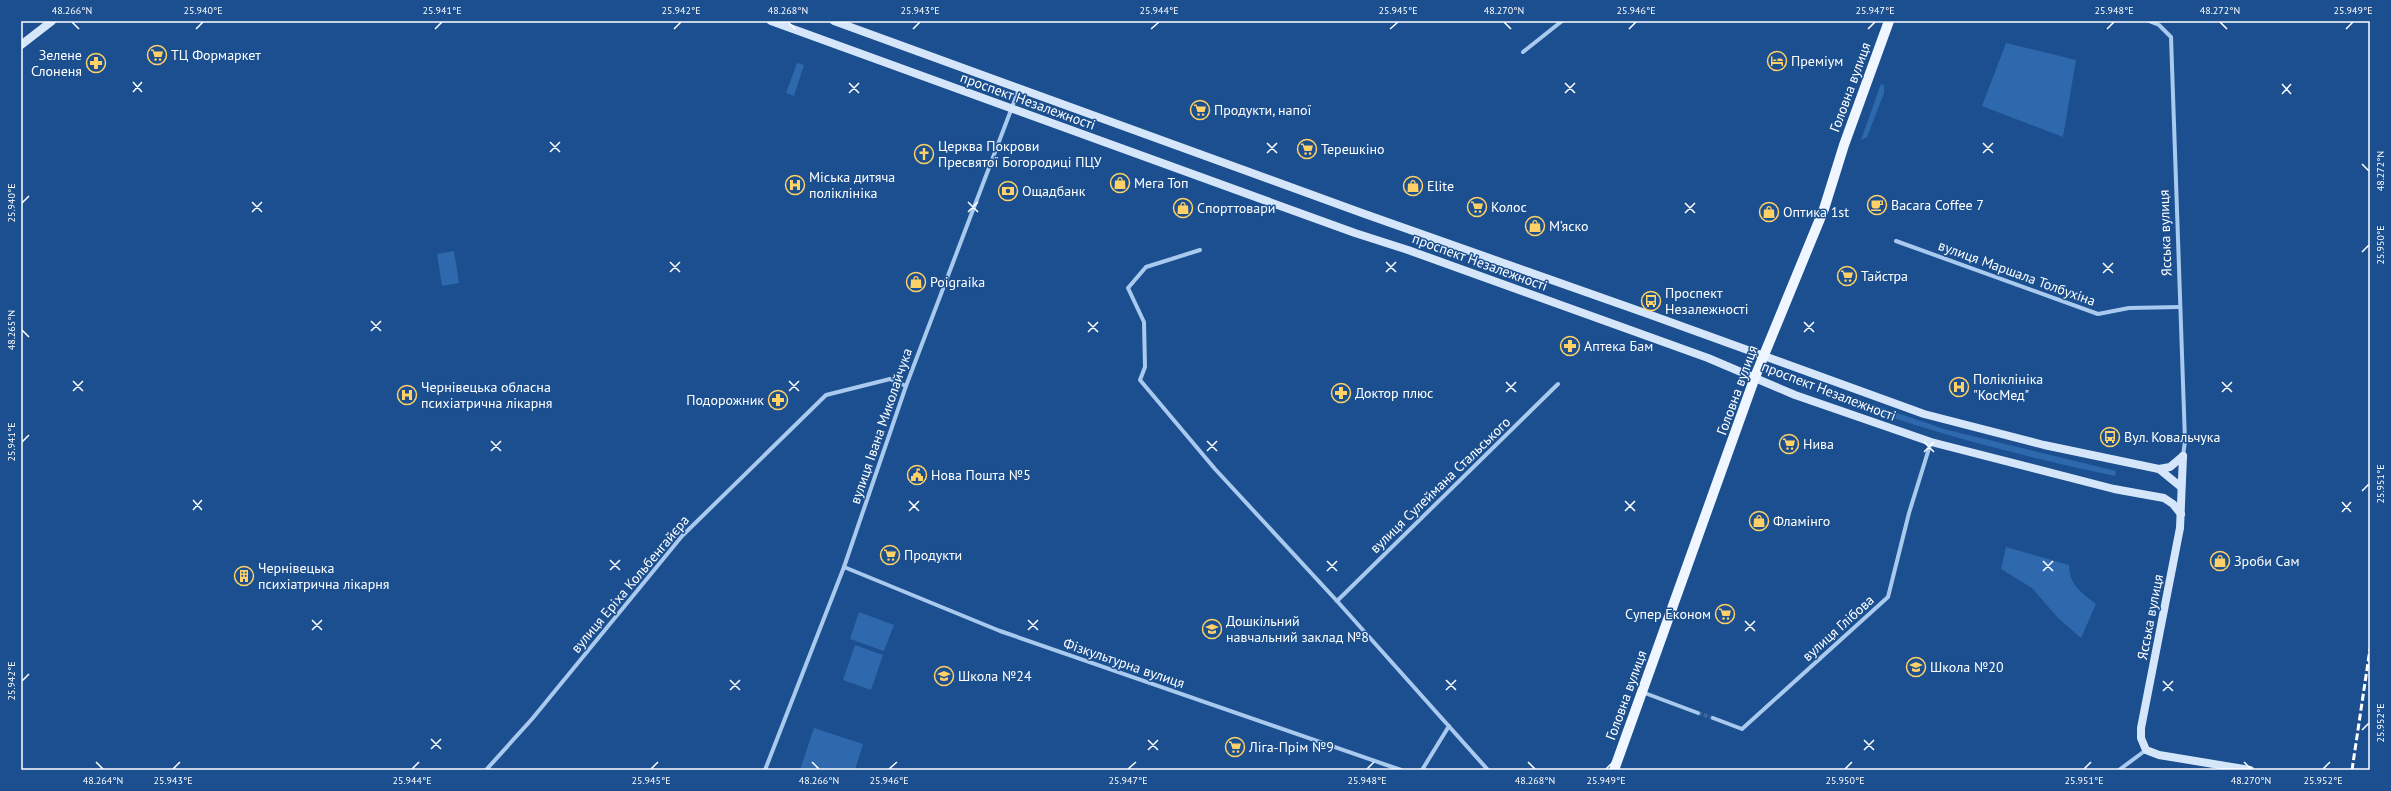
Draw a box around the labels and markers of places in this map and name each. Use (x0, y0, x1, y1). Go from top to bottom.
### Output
supermarket icon: ТЦ Формаркет (146, 44, 168, 66)
place label: Зелене Слоненя (31, 46, 82, 80)
place label: ТЦ Формаркет (171, 46, 261, 64)
hotel icon: Преміум (1766, 50, 1788, 72)
pharmacy icon: Зелене Слоненя (85, 52, 107, 74)
place label: Преміум (1791, 52, 1843, 70)
supermarket icon: Продукти, напої (1189, 99, 1211, 121)
place label: Продукти, напої (1214, 101, 1312, 119)
place label: Церква Покрови Пресвятої Богородиці ПЦУ (938, 137, 1102, 171)
supermarket icon: Терешкіно (1296, 138, 1318, 160)
place label: Терешкіно (1321, 140, 1385, 158)
church icon: Церква Покрови Пресвятої Богородиці ПЦУ (913, 143, 935, 165)
place label: Міська дитяча поліклініка (809, 168, 895, 202)
shop icon: Мега Топ (1109, 172, 1131, 194)
hospital icon: Міська дитяча поліклініка (784, 174, 806, 196)
place label: Мега Топ (1134, 174, 1189, 192)
shop icon: Elite (1402, 175, 1424, 197)
place label: Elite (1427, 177, 1454, 195)
bank icon: Ощадбанк (997, 180, 1019, 202)
place label: Ощадбанк (1022, 182, 1086, 200)
cafe icon: Bacara Coffee 7 (1866, 194, 1888, 216)
supermarket icon: Колос (1466, 196, 1488, 218)
place label: Bacara Coffee 7 (1891, 196, 1984, 214)
shop icon: Спорттовари (1172, 197, 1194, 219)
place label: Колос (1491, 198, 1527, 216)
place label: Спорттовари (1197, 199, 1275, 217)
shop icon: Оптика 1st (1758, 201, 1780, 223)
place label: Оптика 1st (1783, 203, 1849, 221)
shop icon: М’яско (1524, 215, 1546, 237)
place label: М’яско (1549, 217, 1589, 235)
supermarket icon: Тайстра (1836, 265, 1858, 287)
place label: Тайстра (1861, 267, 1908, 285)
shop icon: Poigraika (905, 271, 927, 293)
place label: Poigraika (930, 273, 985, 291)
place label: Проспект Незалежності (1665, 284, 1748, 318)
bus stop icon: Проспект Незалежності (1640, 290, 1662, 312)
pharmacy icon: Аптека Бам (1559, 335, 1581, 357)
place label: Аптека Бам (1584, 337, 1653, 355)
place label: Поліклініка "КосМед" (1973, 370, 2043, 404)
hospital icon: Поліклініка "КосМед" (1948, 376, 1970, 398)
place label: Чернівецька обласна психіатрична лікарня (421, 378, 552, 412)
pharmacy icon: Доктор плюс (1330, 382, 1352, 404)
hospital icon: Чернівецька обласна психіатрична лікарня (396, 384, 418, 406)
place label: Доктор плюс (1355, 384, 1433, 402)
pharmacy icon: Подорожник (767, 389, 789, 411)
place label: Подорожник (686, 391, 764, 409)
bus stop icon: Вул. Ковальчука (2099, 426, 2121, 448)
place label: Вул. Ковальчука (2124, 428, 2220, 446)
supermarket icon: Нива (1778, 433, 1800, 455)
place label: Нива (1803, 435, 1834, 453)
public building icon: Нова Пошта №5 (906, 464, 928, 486)
place label: Нова Пошта №5 (931, 466, 1031, 484)
shop icon: Фламінго (1748, 510, 1770, 532)
place label: Фламінго (1773, 512, 1830, 530)
supermarket icon: Продукти (879, 544, 901, 566)
place label: Продукти (904, 546, 962, 564)
shop icon: Зроби Сам (2209, 550, 2231, 572)
place label: Зроби Сам (2234, 552, 2300, 570)
place label: Чернівецька психіатрична лікарня (258, 559, 389, 593)
building icon: Чернівецька психіатрична лікарня (233, 565, 255, 587)
supermarket icon: Супер Економ (1714, 603, 1736, 625)
place label: Супер Економ (1625, 605, 1711, 623)
place label: Дошкільний навчальний заклад №8 (1226, 612, 1369, 646)
school or university icon: Дошкільний навчальний заклад №8 (1201, 618, 1223, 640)
school or university icon: Школа №20 (1905, 656, 1927, 678)
place label: Школа №20 (1930, 658, 2004, 676)
school or university icon: Школа №24 (933, 665, 955, 687)
place label: Школа №24 (958, 667, 1032, 685)
supermarket icon: Ліга-Прім №9 (1224, 736, 1246, 758)
place label: Ліга-Прім №9 (1248, 738, 1334, 756)

